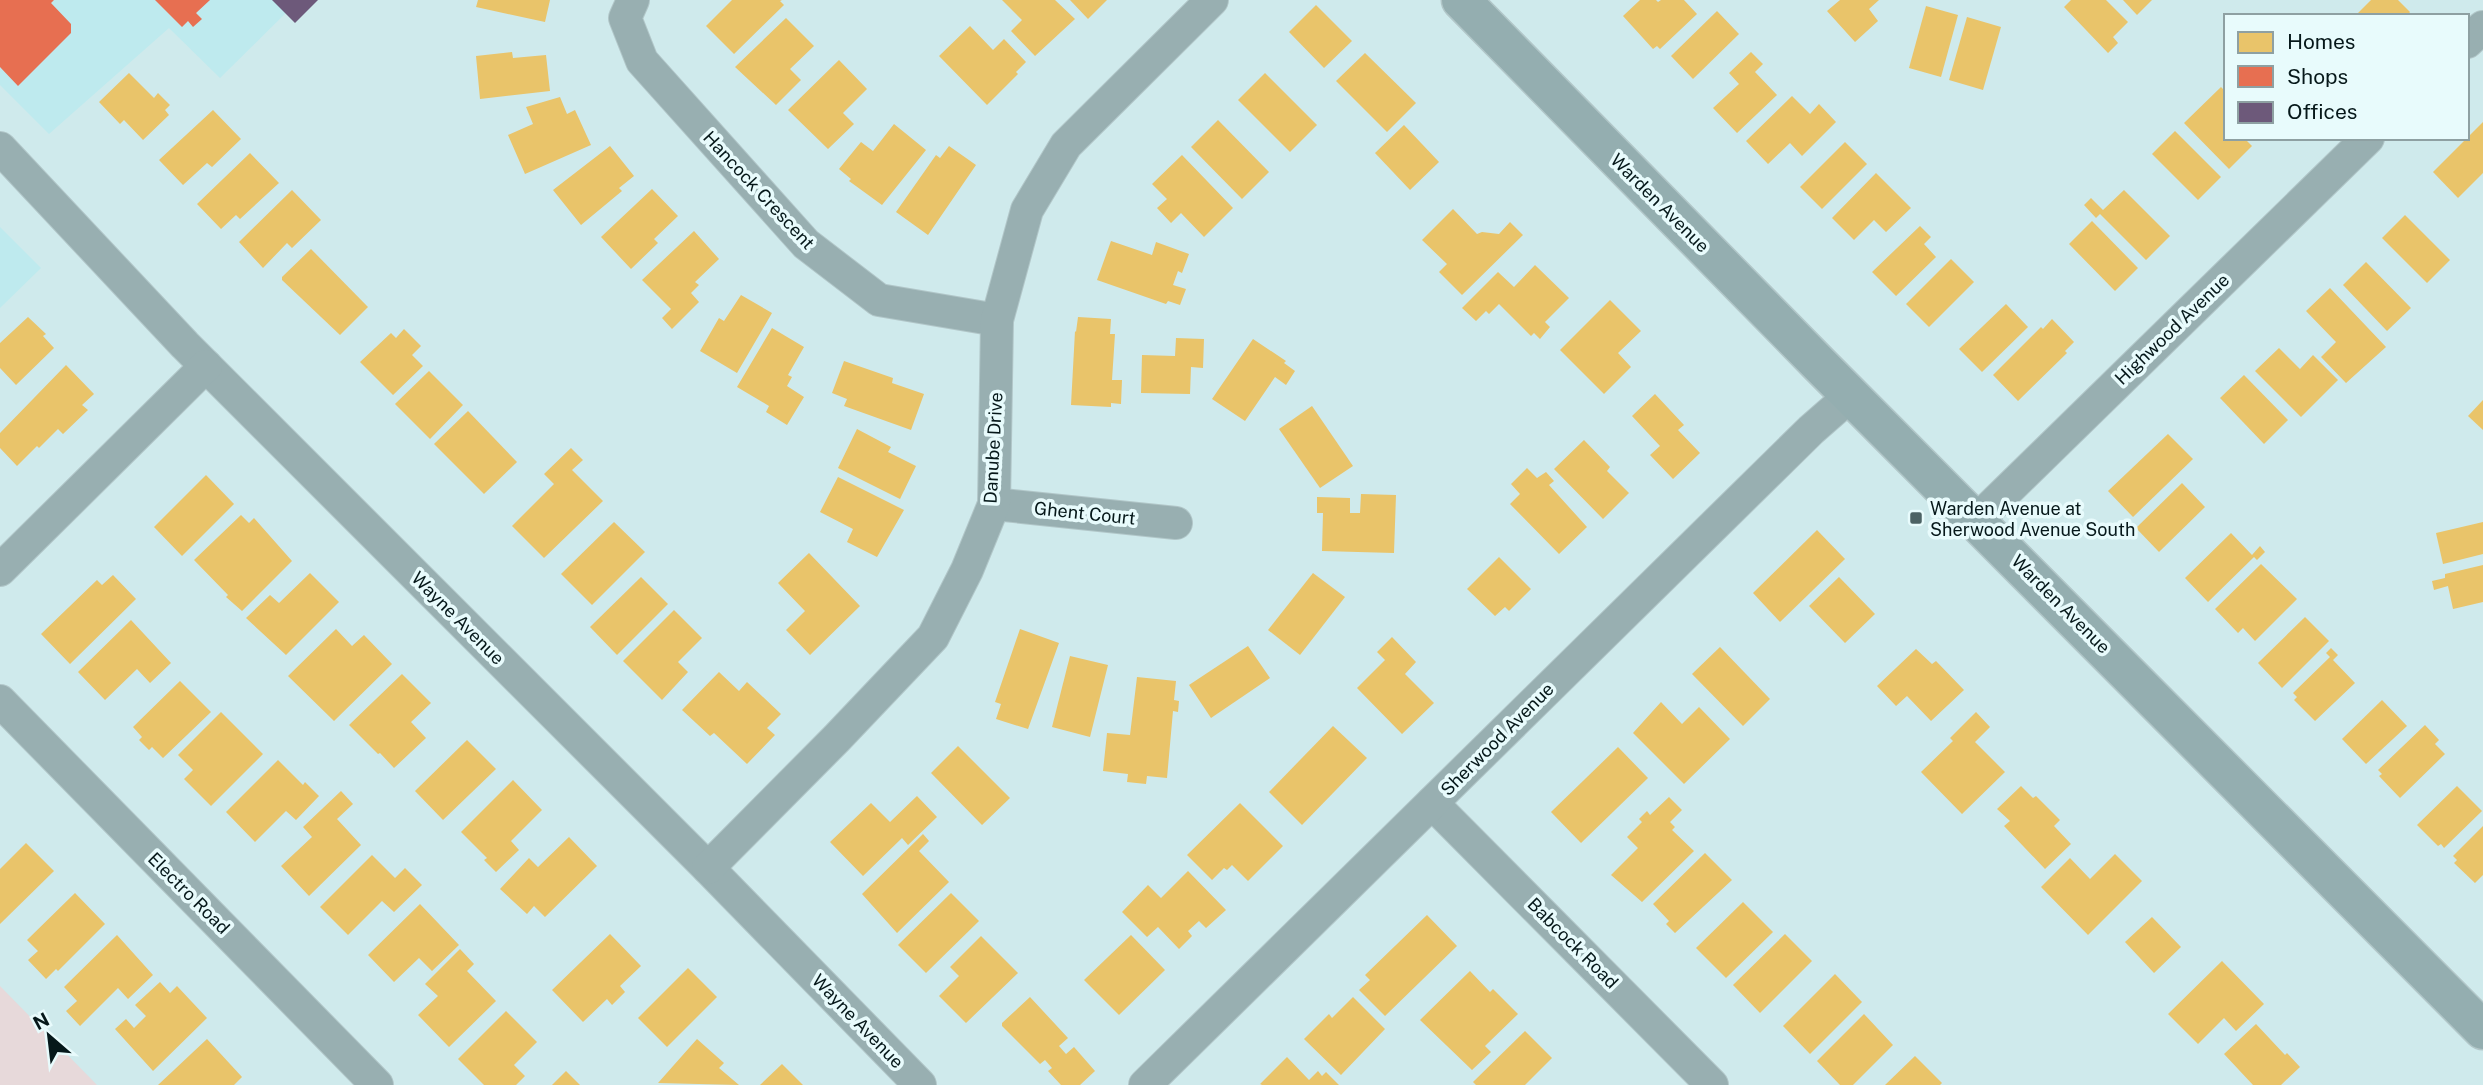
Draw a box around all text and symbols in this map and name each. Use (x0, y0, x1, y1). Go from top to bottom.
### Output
legend (2224, 14, 2469, 140)
text: Homes (2287, 29, 2355, 54)
text: Shops (2287, 64, 2348, 89)
text: Offices (2287, 99, 2357, 124)
street label: Hancock Crescent (699, 127, 819, 253)
street label: Warden Avenue (1606, 149, 1714, 257)
street label: Highwood Avenue (2111, 269, 2233, 389)
street label: Danube Drive (980, 392, 1006, 504)
street label: Ghent Court (1033, 497, 1137, 529)
place label: Warden Avenue at Sherwood Avenue South (1930, 498, 2135, 540)
marker: Warden Avenue at Sherwood Avenue South (1908, 510, 1924, 526)
street label: Warden Avenue (2007, 550, 2115, 658)
street label: Wayne Avenue (407, 567, 509, 669)
street label: Sherwood Avenue (1436, 678, 1558, 800)
street label: Electro Road (144, 848, 234, 938)
street label: Babcock Road (1523, 893, 1623, 993)
street label: Wayne Avenue (808, 970, 908, 1072)
north arrow (14, 1001, 84, 1071)
text: N (29, 1008, 53, 1034)

